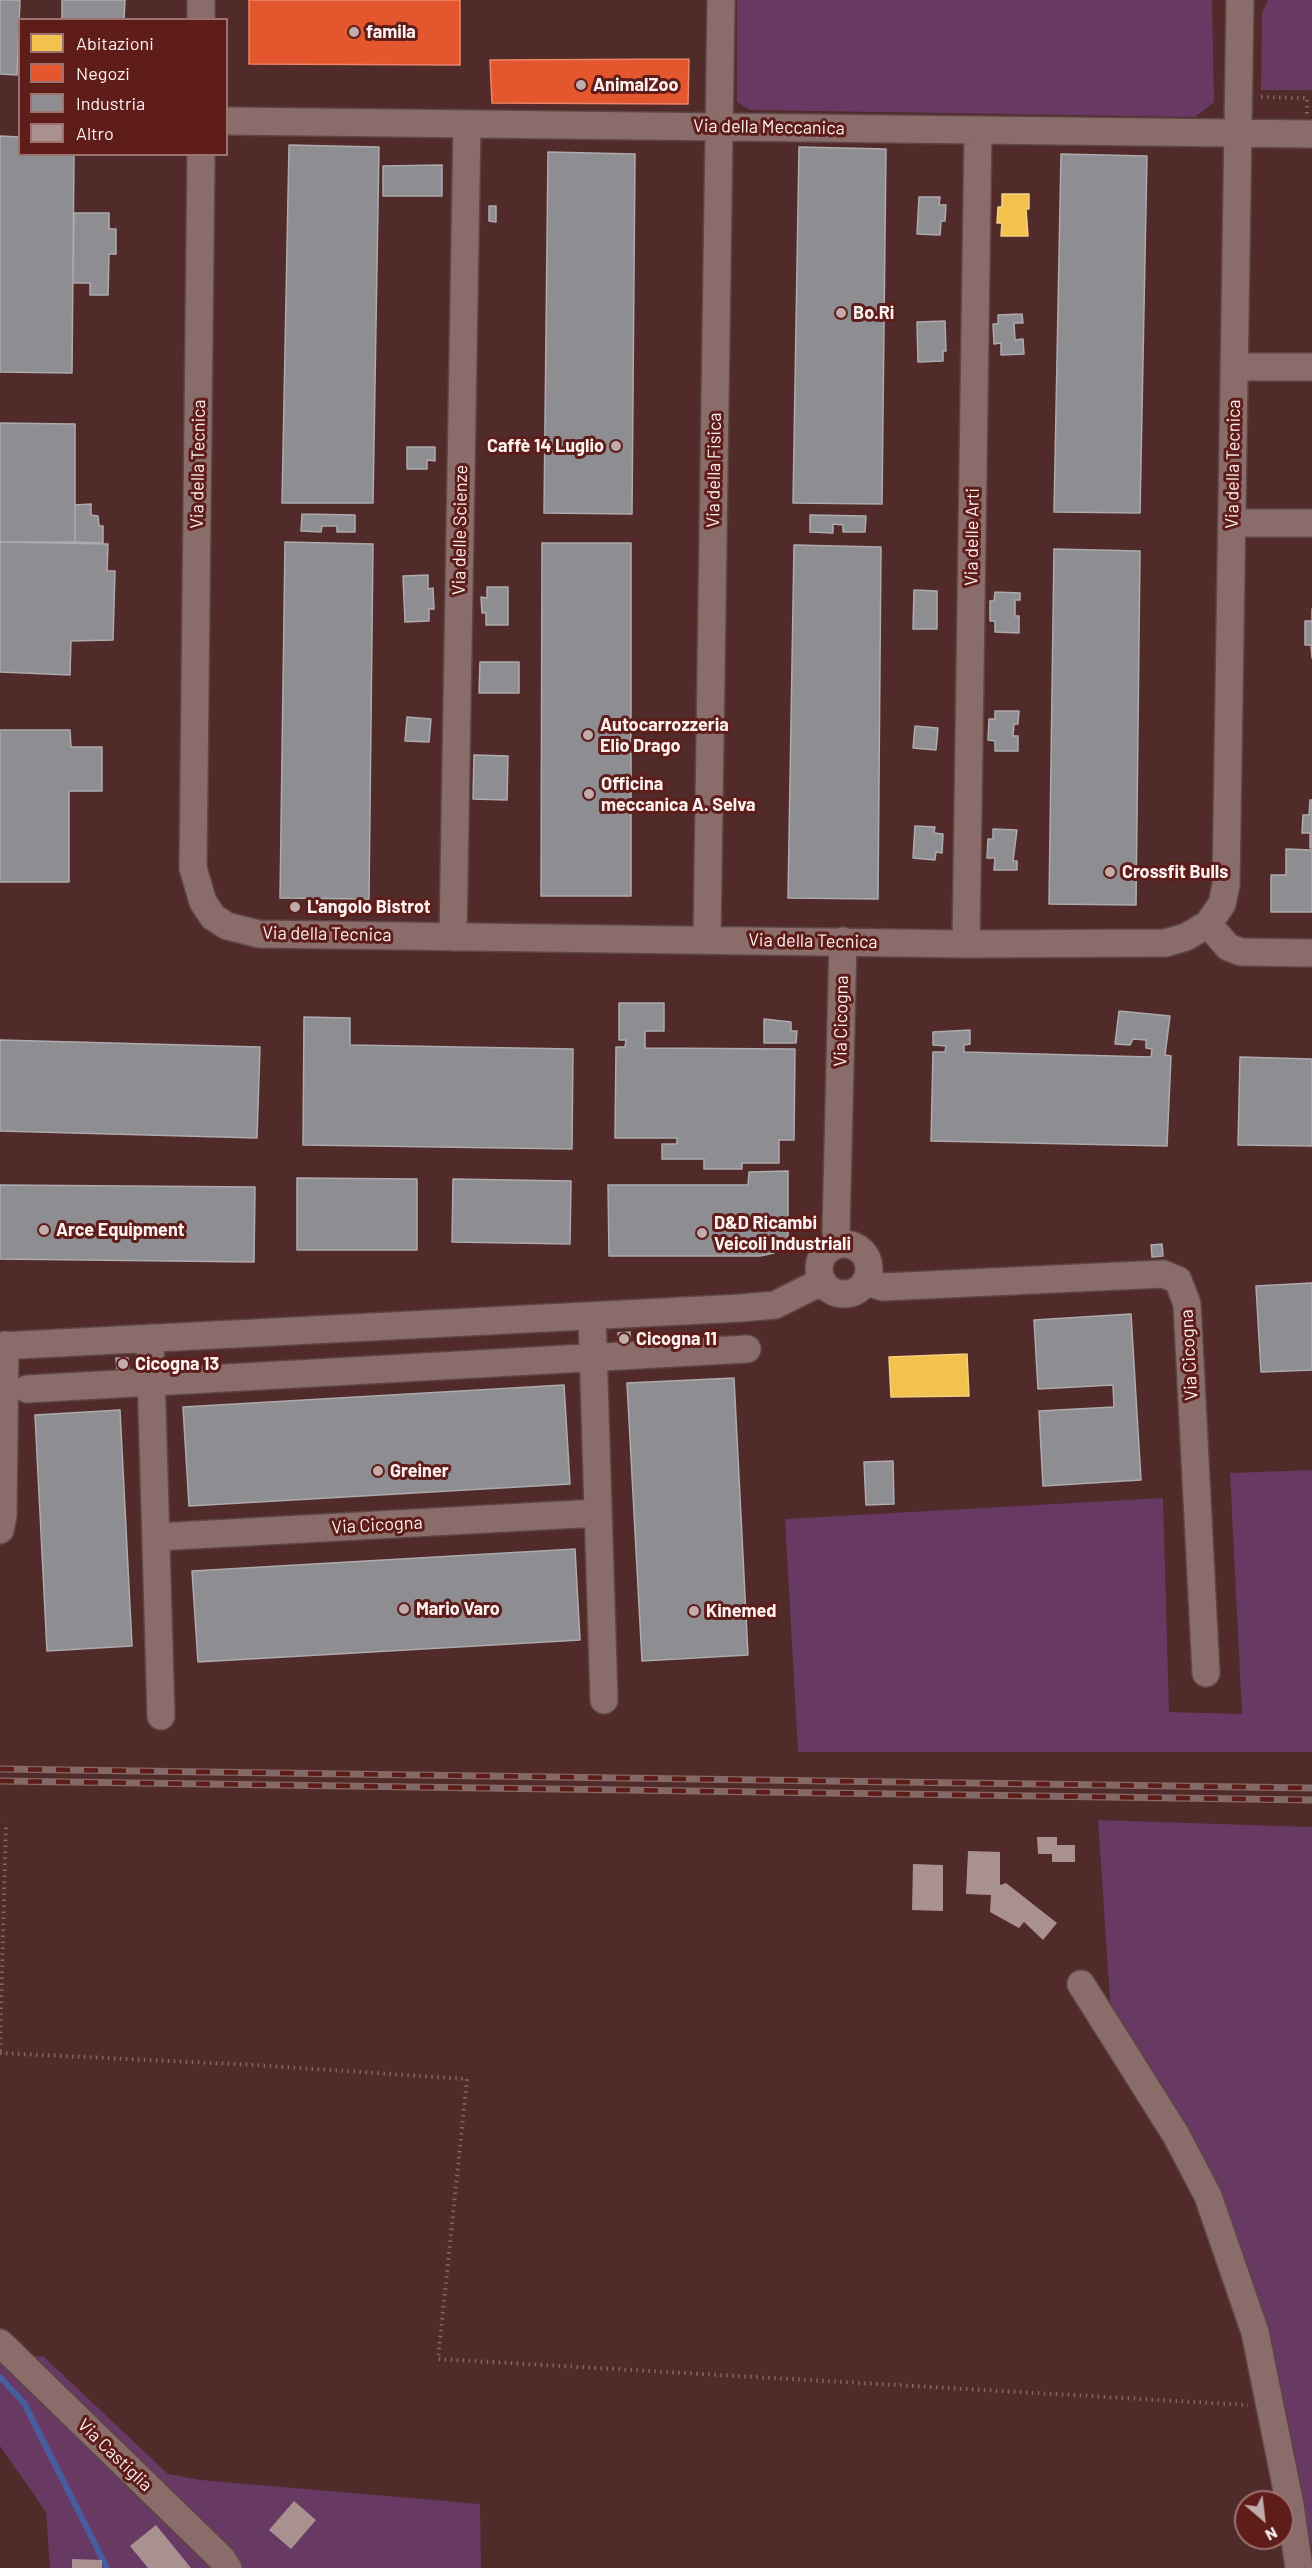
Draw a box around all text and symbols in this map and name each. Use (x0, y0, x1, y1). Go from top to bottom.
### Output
legend (18, 18, 228, 156)
place label: famila (366, 21, 416, 43)
marker: famila (347, 25, 361, 39)
text: Abitazioni (76, 32, 154, 54)
text: Negozi (76, 62, 130, 84)
place label: AnimalZoo (593, 74, 679, 96)
marker: AnimalZoo (574, 78, 588, 92)
text: Industria (76, 92, 145, 114)
street label: Via della Meccanica (693, 115, 845, 139)
text: Altro (76, 122, 114, 144)
place label: Bo.Ri (853, 302, 894, 324)
marker: Bo.Ri (834, 306, 848, 320)
street label: Via della Tecnica (186, 399, 210, 529)
street label: Via della Tecnica (1221, 399, 1245, 529)
street label: Via della Fisica (702, 412, 726, 528)
place label: Caffè 14 Luglio (487, 435, 604, 457)
marker: Caffè 14 Luglio (609, 439, 623, 453)
street label: Via delle Scienze (448, 465, 472, 595)
street label: Via delle Arti (960, 488, 984, 586)
place label: Autocarrozzeria Elio Drago (600, 714, 729, 756)
marker: Autocarrozzeria Elio Drago (581, 728, 595, 742)
place label: Officina meccanica A. Selva (601, 773, 756, 816)
marker: Officina meccanica A. Selva (582, 787, 596, 801)
place label: Crossfit Bulls (1122, 861, 1228, 883)
marker: Crossfit Bulls (1103, 865, 1117, 879)
place label: L'angolo Bistrot (307, 896, 431, 918)
marker: L'angolo Bistrot (288, 900, 302, 914)
street label: Via della Tecnica (262, 922, 392, 946)
street label: Via della Tecnica (748, 929, 878, 953)
street label: Via Cicogna (829, 975, 853, 1067)
place label: D&D Ricambi Veicoli Industriali (714, 1212, 851, 1254)
place label: Arce Equipment (56, 1219, 185, 1241)
marker: Arce Equipment (37, 1223, 51, 1237)
marker: D&D Ricambi Veicoli Industriali (695, 1226, 709, 1240)
street label: Via Cicogna (1176, 1309, 1202, 1401)
place label: Cicogna 11 (636, 1328, 717, 1350)
marker: Cicogna 11 (617, 1332, 631, 1346)
place label: Cicogna 13 (135, 1353, 219, 1375)
marker: Cicogna 13 (116, 1357, 130, 1371)
place label: Greiner (390, 1460, 449, 1482)
marker: Greiner (371, 1464, 385, 1478)
street label: Via Cicogna (331, 1512, 423, 1538)
place label: Mario Varo (416, 1598, 500, 1620)
place label: Kinemed (706, 1600, 776, 1622)
marker: Mario Varo (397, 1602, 411, 1616)
marker: Kinemed (687, 1604, 701, 1618)
street label: Via Castiglia (73, 2414, 157, 2496)
north arrow (1234, 2490, 1294, 2550)
text: N (1263, 2524, 1281, 2545)

